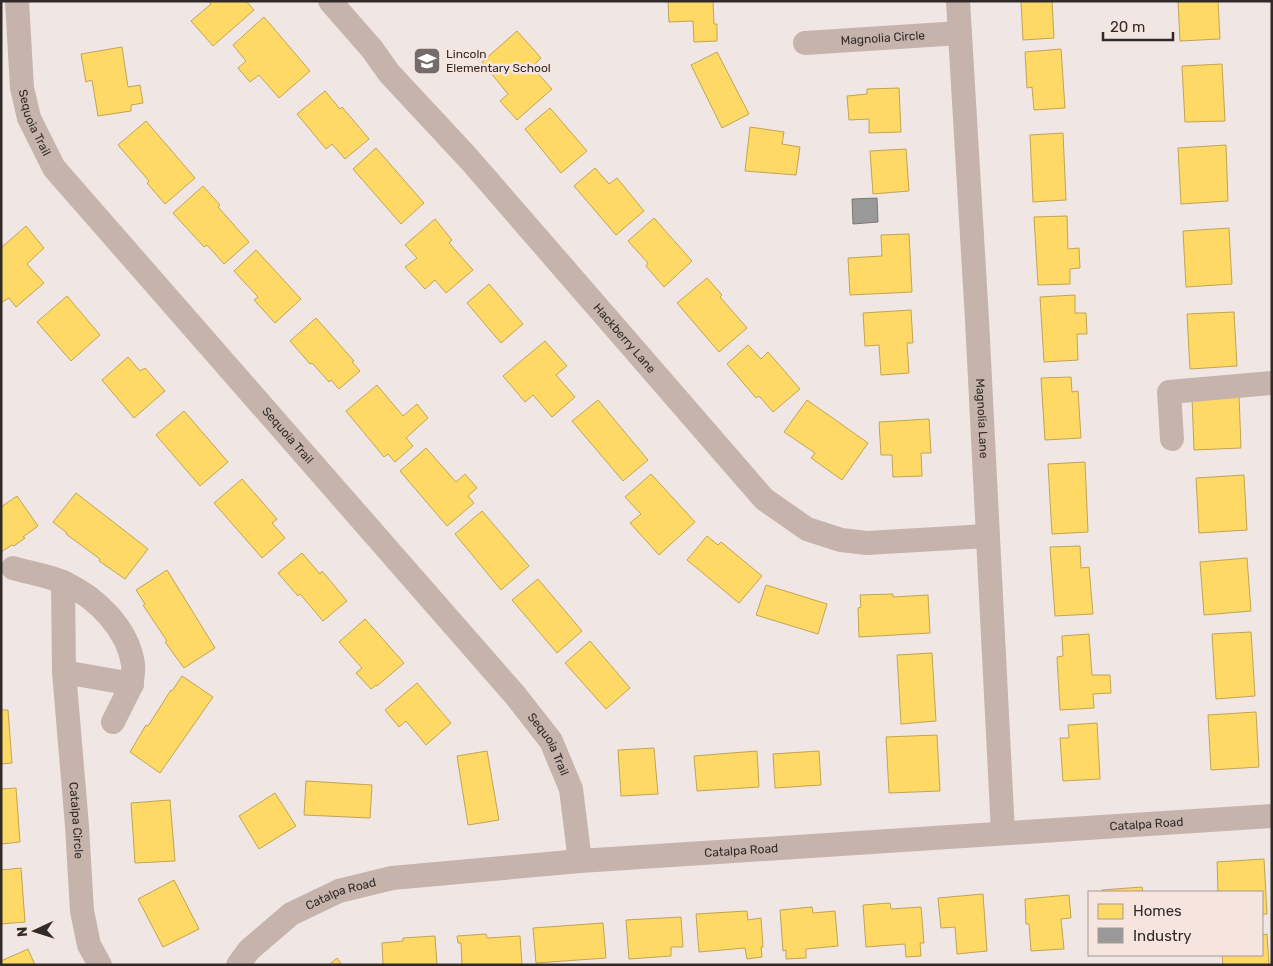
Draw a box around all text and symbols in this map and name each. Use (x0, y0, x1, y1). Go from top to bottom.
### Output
scale bar (1103, 10, 1173, 42)
text: 20 m (1110, 18, 1145, 36)
street label: Magnolia Circle (840, 28, 926, 48)
school or university icon: Lincoln Elementary School (412, 46, 442, 76)
place label: Lincoln Elementary School (446, 47, 551, 75)
street label: Sequoia Trail (16, 88, 54, 158)
street label: Hackberry Lane (591, 301, 659, 376)
street label: Magnolia Lane (973, 378, 991, 459)
street label: Sequoia Trail (259, 404, 316, 467)
street label: Sequoia Trail (525, 710, 572, 778)
street label: Catalpa Circle (66, 781, 86, 860)
street label: Catalpa Road (1109, 815, 1184, 834)
street label: Catalpa Road (704, 841, 779, 860)
street label: Catalpa Road (303, 875, 377, 913)
legend (1088, 891, 1263, 956)
text: Homes (1133, 902, 1182, 920)
north arrow (10, 906, 60, 956)
text: N (14, 926, 31, 937)
text: Industry (1133, 927, 1192, 945)

